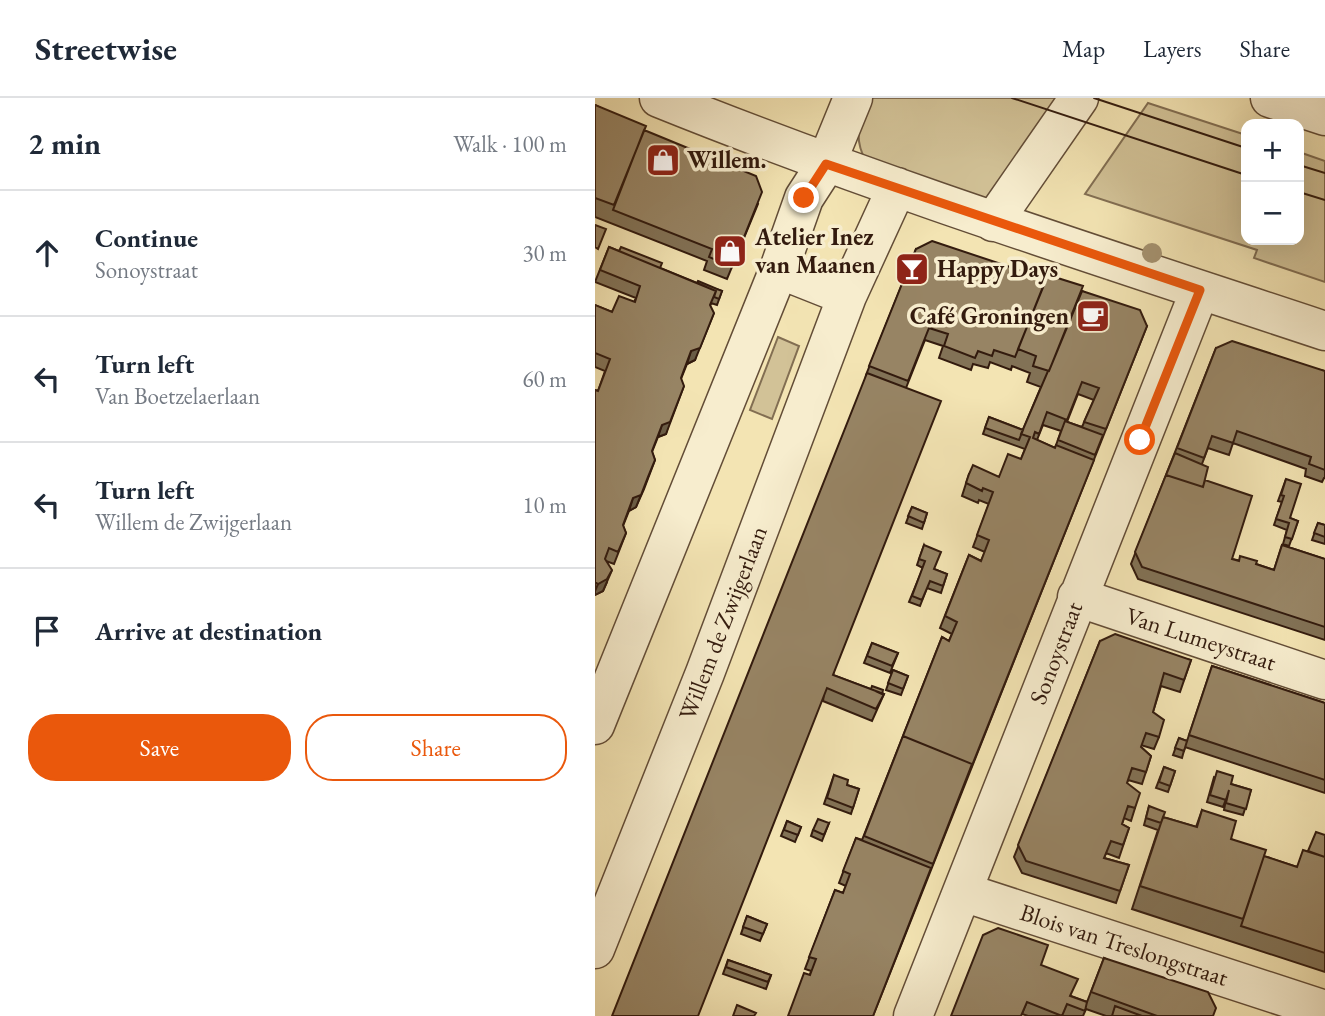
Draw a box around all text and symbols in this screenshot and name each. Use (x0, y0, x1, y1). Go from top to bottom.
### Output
text: Streetwise (35, 27, 177, 70)
text: Map (1062, 33, 1105, 64)
text: Layers (1143, 33, 1202, 64)
text: Share (1240, 33, 1290, 64)
map controls (1241, 119, 1304, 245)
button: + (1241, 119, 1304, 182)
text: 2 min (28, 124, 101, 163)
text: Walk · 100 m (453, 129, 567, 159)
shop icon: Willem. (644, 141, 682, 179)
place label: Willem. (687, 144, 766, 175)
route end (788, 182, 819, 213)
button: − (1241, 182, 1304, 245)
text: Continue (95, 221, 198, 255)
place label: Atelier Inez van Maanen (754, 221, 876, 280)
shop icon: Atelier Inez van Maanen (711, 232, 749, 270)
icon: ahead (28, 234, 66, 272)
text: 30 m (522, 238, 567, 268)
bar icon: Happy Days (893, 250, 931, 288)
place label: Happy Days (937, 253, 1058, 285)
text: Sonoystraat (95, 255, 198, 285)
cafe icon: Café Groningen (1074, 297, 1112, 335)
place label: Café Groningen (910, 300, 1069, 332)
text: Turn left (95, 347, 194, 381)
icon: left (28, 360, 66, 398)
text: 60 m (522, 364, 567, 394)
text: Van Boetzelaerlaan (95, 381, 260, 411)
route start (1124, 424, 1155, 455)
text: Turn left (95, 473, 194, 507)
icon: left (28, 486, 66, 524)
text: 10 m (522, 490, 567, 520)
text: Willem de Zwijgerlaan (95, 507, 292, 537)
street label: Willem de Zwijgerlaan (671, 521, 774, 724)
street label: Sonoystraat (1022, 597, 1089, 709)
street label: Van Lumeystraat (1122, 600, 1281, 678)
icon: arrive (28, 612, 66, 650)
text: Arrive at destination (95, 614, 322, 648)
button: Save (28, 714, 291, 781)
button: Share (305, 714, 567, 781)
street label: Blois van Treslongstraat (1016, 896, 1233, 993)

